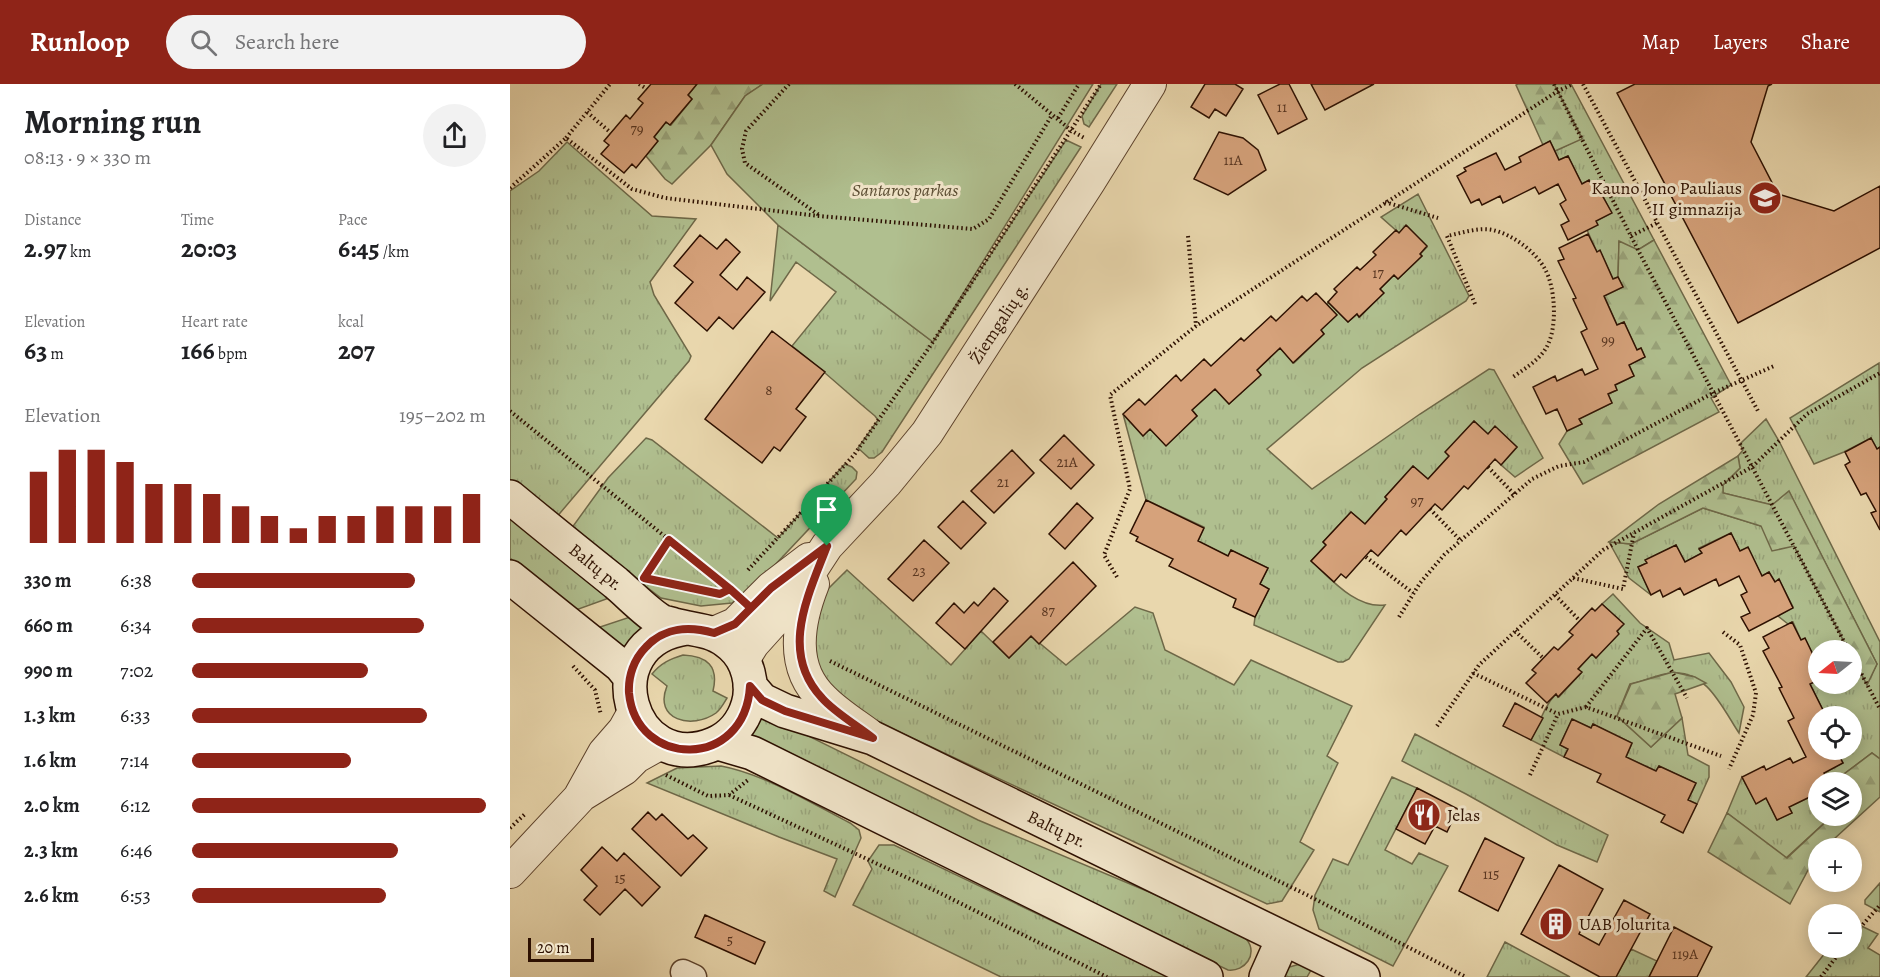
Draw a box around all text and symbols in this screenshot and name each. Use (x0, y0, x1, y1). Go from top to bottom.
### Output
search box (166, 15, 586, 69)
text: Runloop (30, 23, 130, 61)
icon: search (187, 26, 220, 59)
text: Search here (235, 27, 339, 57)
text: Map (1641, 28, 1680, 56)
text: Layers (1713, 28, 1768, 56)
text: Share (1801, 28, 1850, 56)
house number: 11 (1277, 97, 1287, 117)
text: Morning run (24, 99, 201, 144)
button: share (423, 104, 486, 167)
house number: 79 (630, 119, 644, 139)
text: 08:13 · 9 × 330 m (24, 144, 151, 171)
house number: 11A (1223, 150, 1243, 170)
place label: Kauno Jono Pauliaus II gimnazija (1591, 176, 1743, 221)
park label: Santaros parkas (852, 178, 958, 202)
school or university icon: Kauno Jono Pauliaus II gimnazija (1747, 180, 1783, 216)
text: Distance (24, 209, 81, 231)
text: Time (181, 209, 214, 231)
text: Pace (338, 209, 368, 231)
text: 2.97 (24, 231, 67, 266)
text: 20:03 (181, 231, 237, 266)
text: 6:45 (338, 231, 380, 266)
text: km (67, 241, 91, 263)
text: /km (380, 241, 409, 263)
house number: 17 (1372, 263, 1384, 283)
street label: Žiemgalių g. (964, 278, 1034, 368)
text: Elevation (24, 311, 85, 333)
text: Heart rate (181, 311, 248, 333)
text: kcal (338, 311, 364, 333)
house number: 99 (1601, 330, 1615, 350)
text: 63 (24, 333, 47, 368)
text: 166 (181, 333, 215, 368)
text: 207 (338, 333, 375, 368)
text: m (47, 343, 64, 365)
text: bpm (215, 343, 248, 365)
house number: 8 (765, 380, 773, 400)
text: Elevation (24, 402, 101, 429)
text: 195–202 m (399, 402, 486, 429)
house number: 21A (1056, 452, 1078, 472)
house number: 21 (997, 472, 1009, 492)
pin (801, 484, 852, 546)
house number: 97 (1410, 491, 1424, 511)
icon: arrive (810, 493, 843, 526)
street label: Baltų pr. (564, 538, 628, 596)
house number: 23 (912, 561, 926, 581)
text: 330 m (24, 567, 72, 594)
text: 6:38 (120, 567, 152, 594)
house number: 87 (1041, 601, 1055, 621)
text: 660 m (24, 612, 73, 639)
text: 6:34 (120, 612, 151, 639)
north arrow (1808, 640, 1862, 694)
map controls (1808, 640, 1862, 958)
text: 990 m (24, 657, 73, 684)
text: 7:02 (120, 657, 153, 684)
text: 1.3 km (24, 702, 76, 729)
text: 6:33 (120, 702, 151, 729)
button: locate (1808, 706, 1862, 760)
text: 1.6 km (24, 747, 77, 774)
text: 7:14 (120, 747, 149, 774)
button: layers (1808, 772, 1862, 826)
text: 2.0 km (24, 792, 80, 819)
text: 6:12 (120, 792, 150, 819)
restaurant icon: Jelas (1406, 797, 1442, 833)
place label: Jelas (1447, 803, 1480, 827)
street label: Baltų pr. (1023, 804, 1091, 854)
text: 2.3 km (24, 837, 78, 864)
text: 6:46 (120, 837, 152, 864)
button: + (1808, 838, 1862, 892)
house number: 115 (1483, 864, 1499, 884)
house number: 15 (614, 868, 626, 888)
text: 2.6 km (24, 882, 79, 909)
text: 6:53 (120, 882, 151, 909)
button: − (1808, 904, 1862, 958)
building icon: UAB Jolurita (1538, 906, 1574, 942)
place label: UAB Jolurita (1579, 912, 1671, 936)
house number: 5 (727, 930, 733, 950)
scale bar (528, 935, 594, 962)
text: 20 m (537, 937, 570, 959)
house number: 119A (1672, 944, 1698, 964)

